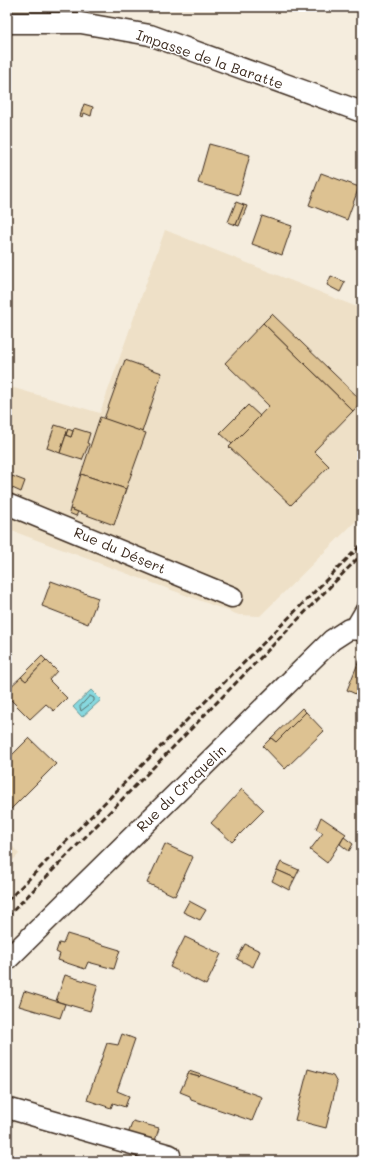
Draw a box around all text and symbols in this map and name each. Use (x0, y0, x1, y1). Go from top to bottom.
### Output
street label: Impasse de la Baratte (134, 25, 286, 93)
street label: Rue du Désert (71, 522, 169, 578)
street label: Rue du Craquelin (132, 740, 230, 836)

